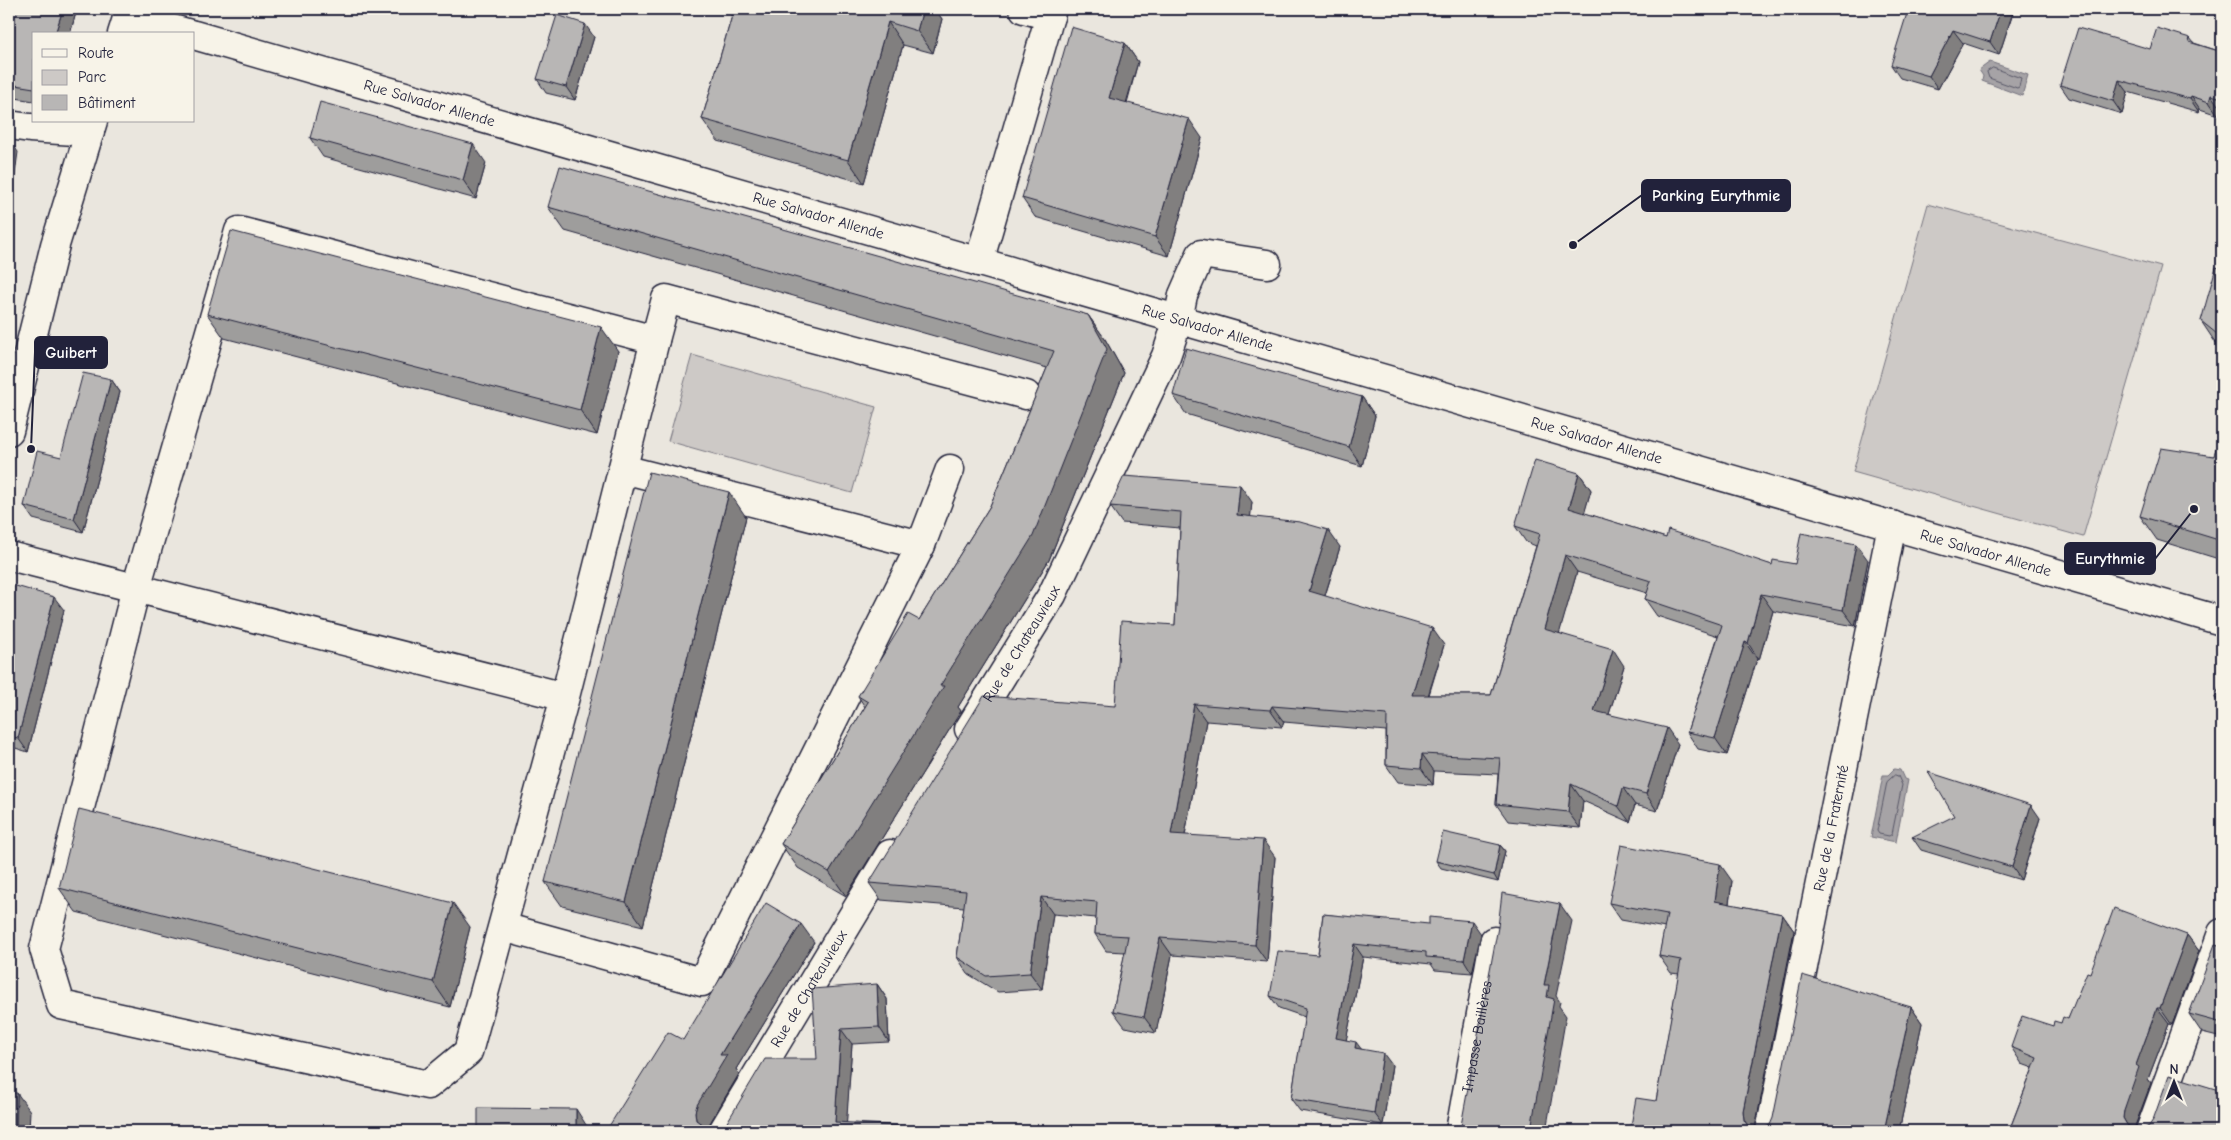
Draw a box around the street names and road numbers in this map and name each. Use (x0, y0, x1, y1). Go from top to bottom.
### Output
street label: Rue Salvador Allende (362, 76, 498, 131)
street label: Rue Salvador Allende (751, 188, 887, 243)
street label: Rue Salvador Allende (1140, 300, 1276, 355)
street label: Rue Salvador Allende (1529, 413, 1665, 468)
street label: Rue Salvador Allende (1918, 525, 2054, 580)
street label: Rue de Chateauvieux (979, 582, 1064, 705)
street label: Rue de la Fraternité (1810, 763, 1853, 893)
street label: Rue de Chateauvieux (767, 926, 851, 1051)
street label: Impasse Baillères (1458, 979, 1496, 1094)

